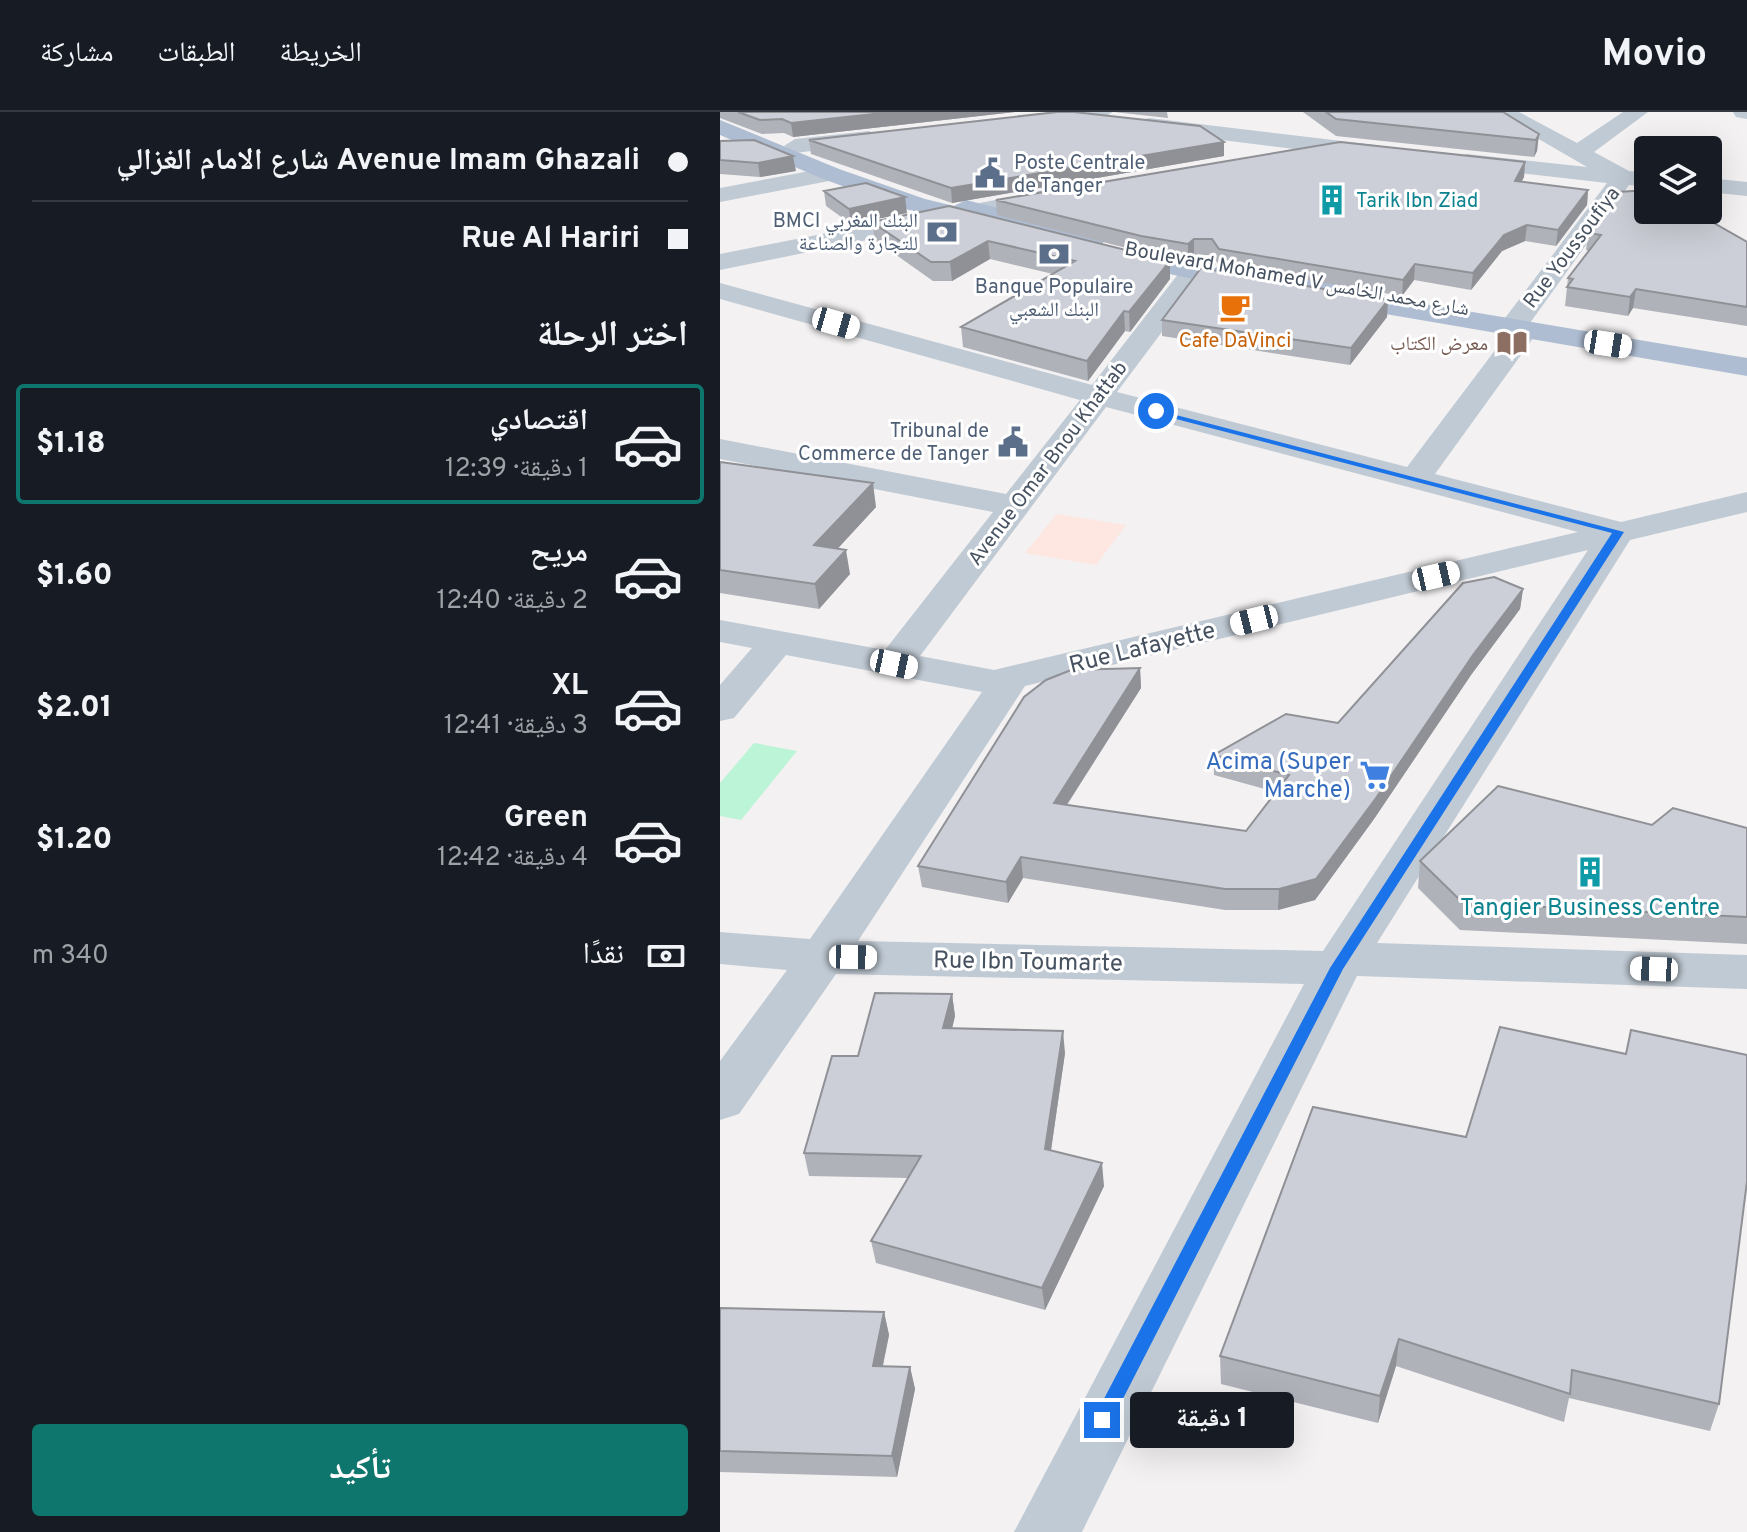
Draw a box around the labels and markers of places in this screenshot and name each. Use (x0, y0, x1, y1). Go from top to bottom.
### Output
place label: Poste Centrale de Tanger (1014, 151, 1145, 200)
public building icon: Poste Centrale de Tanger (973, 156, 1007, 190)
building icon: Tarik Ibn Ziad (1315, 183, 1349, 217)
place label: Tarik Ibn Ziad (1356, 189, 1478, 215)
place label: BMCI البنك المغربي للتجارة والصناعة (773, 209, 918, 258)
bank icon: BMCI البنك المغربي للتجارة والصناعة (925, 215, 959, 249)
bank icon: Banque Populaire البنك الشعبي (1037, 237, 1071, 271)
place label: Banque Populaire البنك الشعبي (975, 275, 1133, 325)
cafe icon: Cafe DaVinci (1218, 290, 1252, 324)
library icon: معرض الكتاب (1495, 326, 1529, 360)
place label: Cafe DaVinci (1179, 329, 1291, 355)
place label: معرض الكتاب (1390, 332, 1488, 358)
place label: Tribunal de Commerce de Tanger (798, 419, 989, 468)
public building icon: Tribunal de Commerce de Tanger (996, 425, 1030, 459)
place label: Acima (Super Marche) (1205, 748, 1351, 806)
supermarket icon: Acima (Super Marche) (1358, 758, 1392, 792)
building icon: Tangier Business Centre (1573, 855, 1607, 889)
place label: Tangier Business Centre (1460, 894, 1720, 924)

